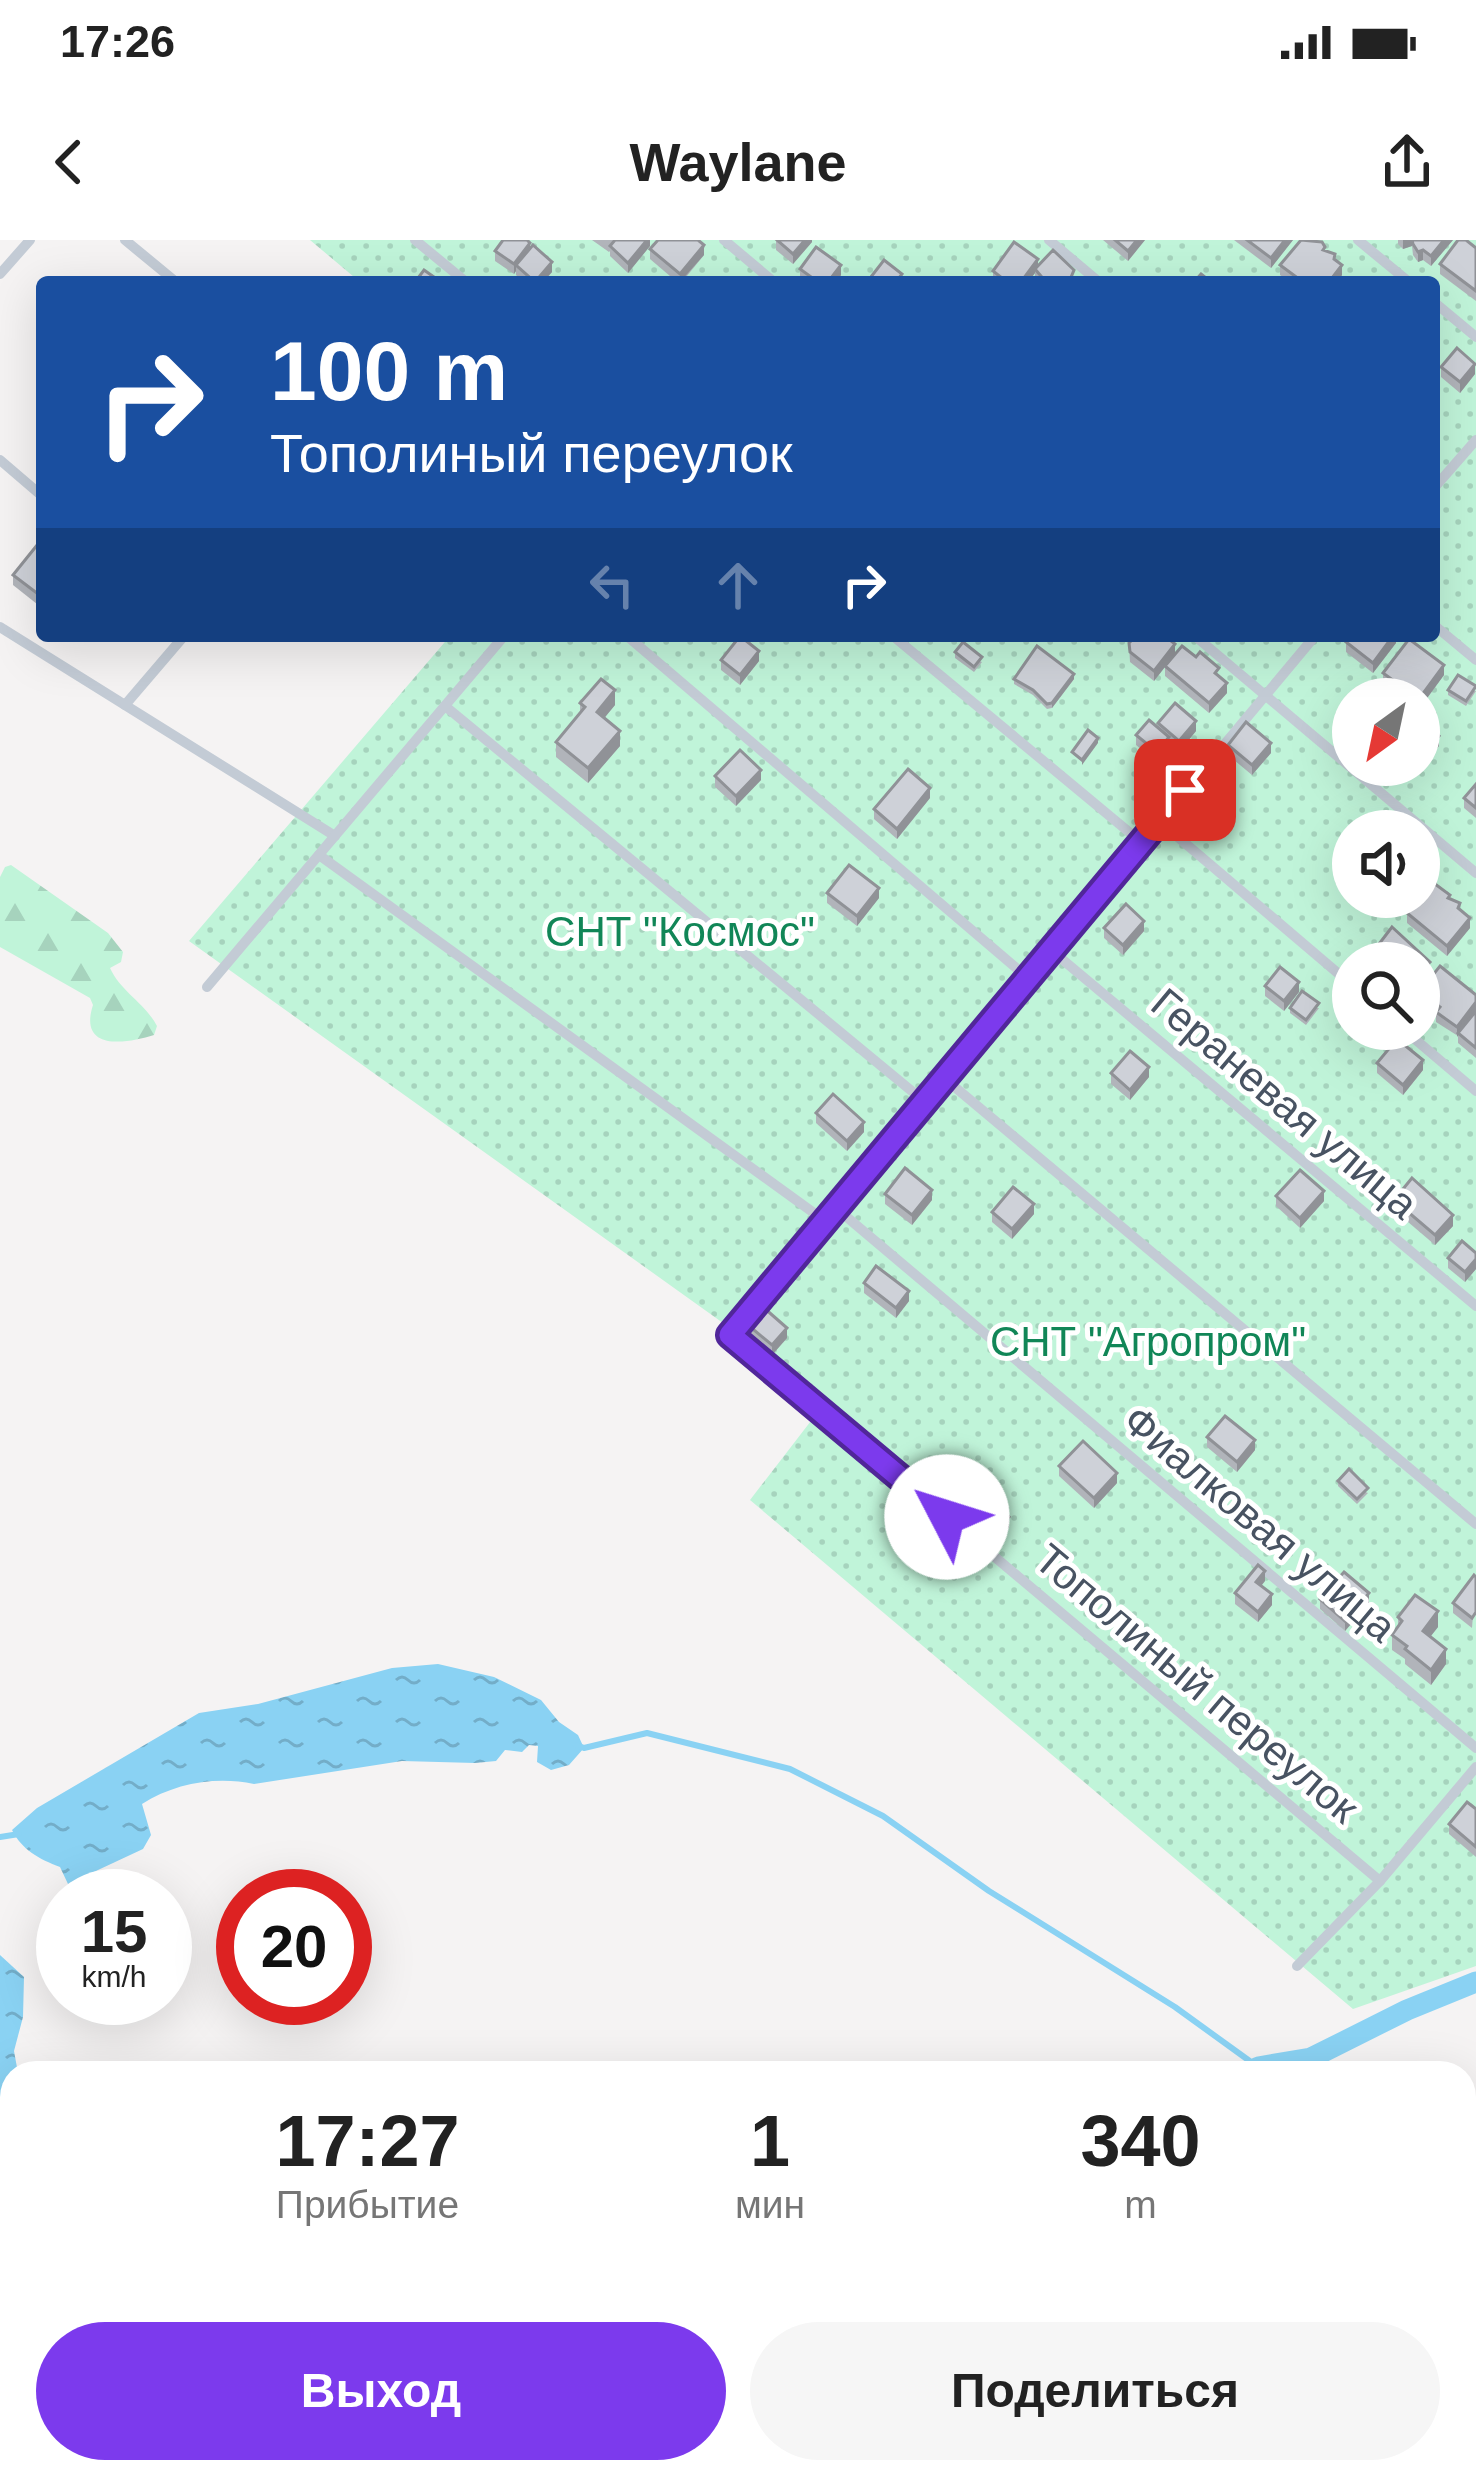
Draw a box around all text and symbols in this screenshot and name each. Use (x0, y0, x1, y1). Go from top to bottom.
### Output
text: 17:26 (60, 16, 175, 67)
icon: back (36, 129, 102, 195)
icon: share (1374, 129, 1440, 195)
text: Waylane (629, 132, 847, 192)
icon: right (72, 324, 228, 480)
text: 100 m (270, 324, 508, 418)
text: Тополиный переулок (270, 423, 793, 483)
icon: left (579, 552, 645, 618)
icon: ahead (705, 552, 771, 618)
icon: right (831, 552, 897, 618)
north arrow (1332, 678, 1440, 786)
map controls (1332, 678, 1440, 1050)
pin (1134, 739, 1236, 841)
icon: arrive (1152, 757, 1218, 823)
button: sound (1332, 810, 1440, 918)
park label: СНТ "Космос" (545, 908, 815, 955)
button: search (1332, 942, 1440, 1050)
street label: Гераневая улица (1143, 979, 1427, 1228)
park label: СНТ "Агропром" (990, 1318, 1306, 1365)
street label: Фиалковая улица (1114, 1396, 1406, 1651)
position arrow (884, 1454, 1010, 1580)
street label: Тополиный переулок (1026, 1535, 1368, 1832)
speed limit sign: 20 (216, 1869, 372, 2025)
text: 15 (81, 1898, 147, 1965)
text: km/h (81, 1960, 147, 1993)
text: 17:27 (275, 2101, 460, 2181)
text: 1 (750, 2101, 790, 2181)
text: 340 (1080, 2101, 1201, 2181)
text: Прибытие (276, 2183, 459, 2226)
text: мин (735, 2183, 805, 2226)
text: m (1124, 2183, 1157, 2226)
button: Выход (36, 2322, 726, 2460)
button: Поделиться (750, 2322, 1440, 2460)

